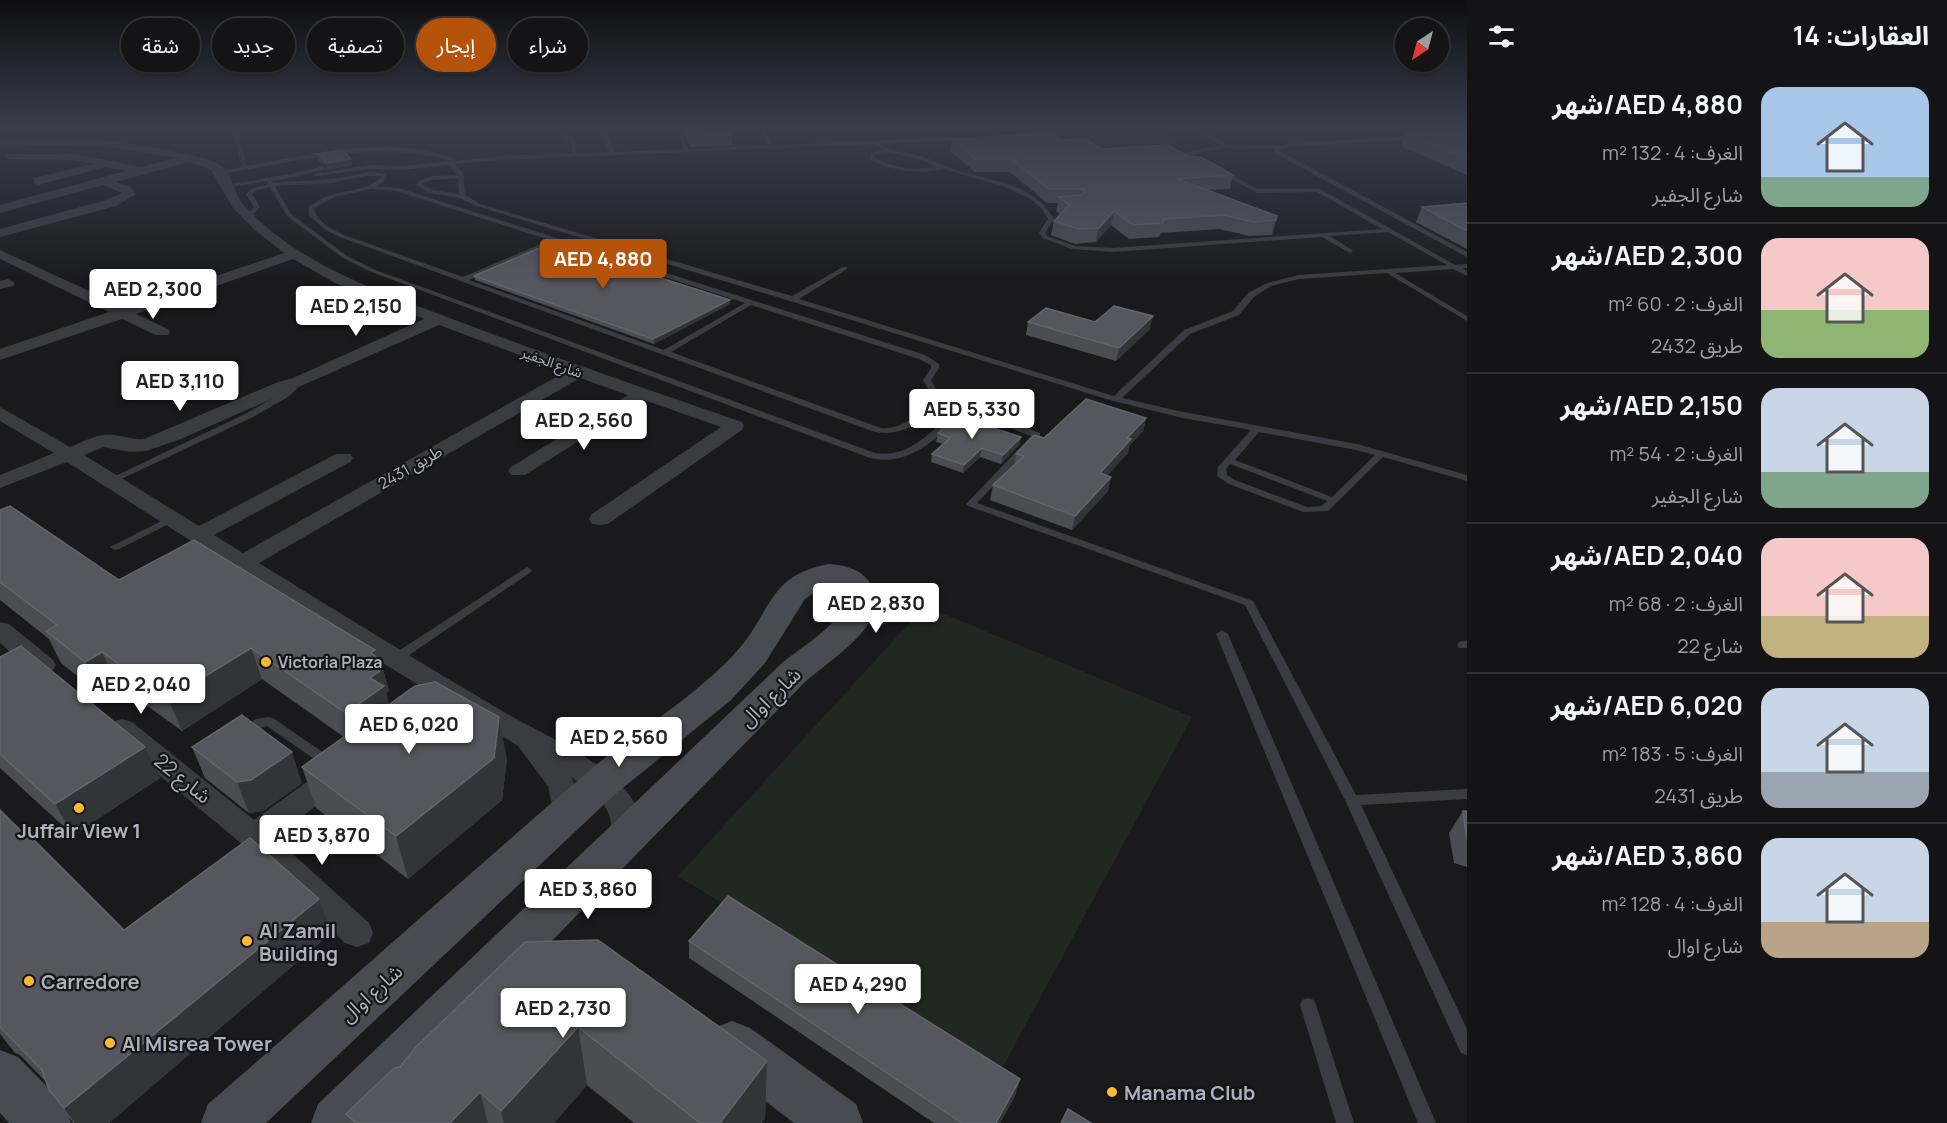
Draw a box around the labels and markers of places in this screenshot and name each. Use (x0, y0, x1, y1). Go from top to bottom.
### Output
pin: AED 4,880 (534, 239, 672, 290)
pin: AED 2,300 (84, 269, 222, 320)
pin: AED 2,150 (287, 286, 425, 337)
pin: AED 3,110 (111, 361, 249, 412)
pin: AED 5,330 (903, 389, 1041, 440)
pin: AED 2,560 (515, 400, 653, 451)
pin: AED 2,830 (807, 583, 945, 634)
place label: Victoria Plaza (278, 651, 382, 673)
marker: Victoria Plaza (259, 655, 273, 669)
pin: AED 2,040 (72, 664, 210, 715)
pin: AED 6,020 (340, 704, 478, 755)
pin: AED 2,560 (550, 717, 688, 768)
marker: Juffair View 1 (72, 801, 86, 815)
pin: AED 3,870 (253, 815, 391, 866)
place label: Juffair View 1 (17, 817, 141, 844)
pin: AED 3,860 (519, 869, 657, 920)
place label: Al Zamil Building (259, 917, 338, 967)
marker: Al Zamil Building (240, 934, 254, 948)
pin: AED 4,290 (789, 964, 927, 1015)
place label: Carredore (41, 968, 140, 995)
marker: Carredore (22, 974, 36, 988)
pin: AED 2,730 (494, 988, 632, 1039)
place label: Al Misrea Tower (122, 1030, 272, 1057)
marker: Al Misrea Tower (103, 1036, 117, 1050)
place label: Manama Club (1124, 1079, 1255, 1106)
marker: Manama Club (1105, 1085, 1119, 1099)

